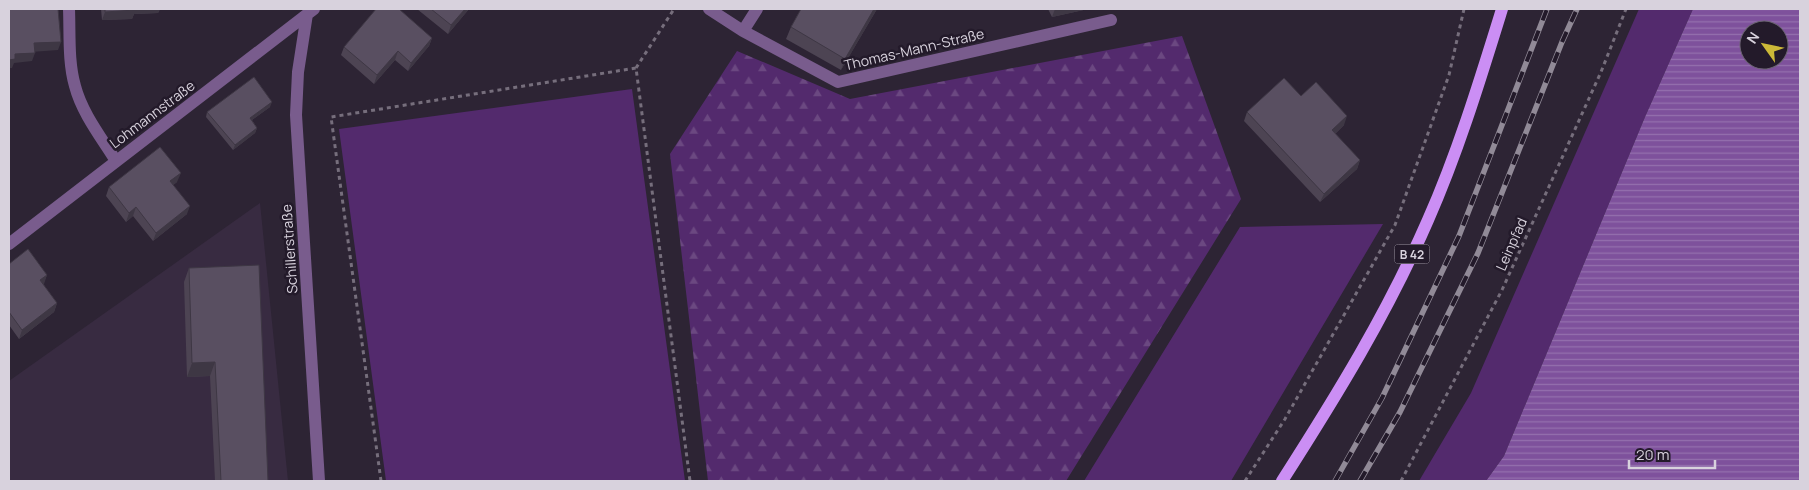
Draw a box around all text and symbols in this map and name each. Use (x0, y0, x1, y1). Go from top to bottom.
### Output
north arrow (1739, 20, 1789, 70)
street label: Thomas-Mann-Straße (842, 24, 986, 74)
text: N (1742, 28, 1763, 47)
street label: Lohmannstraße (106, 76, 198, 152)
street label: Schillerstraße (276, 204, 302, 294)
street label: Leinpfad (1491, 215, 1531, 273)
road number: B 42 (1394, 244, 1430, 264)
scale bar (1629, 438, 1715, 470)
text: 20 m (1636, 444, 1669, 465)

